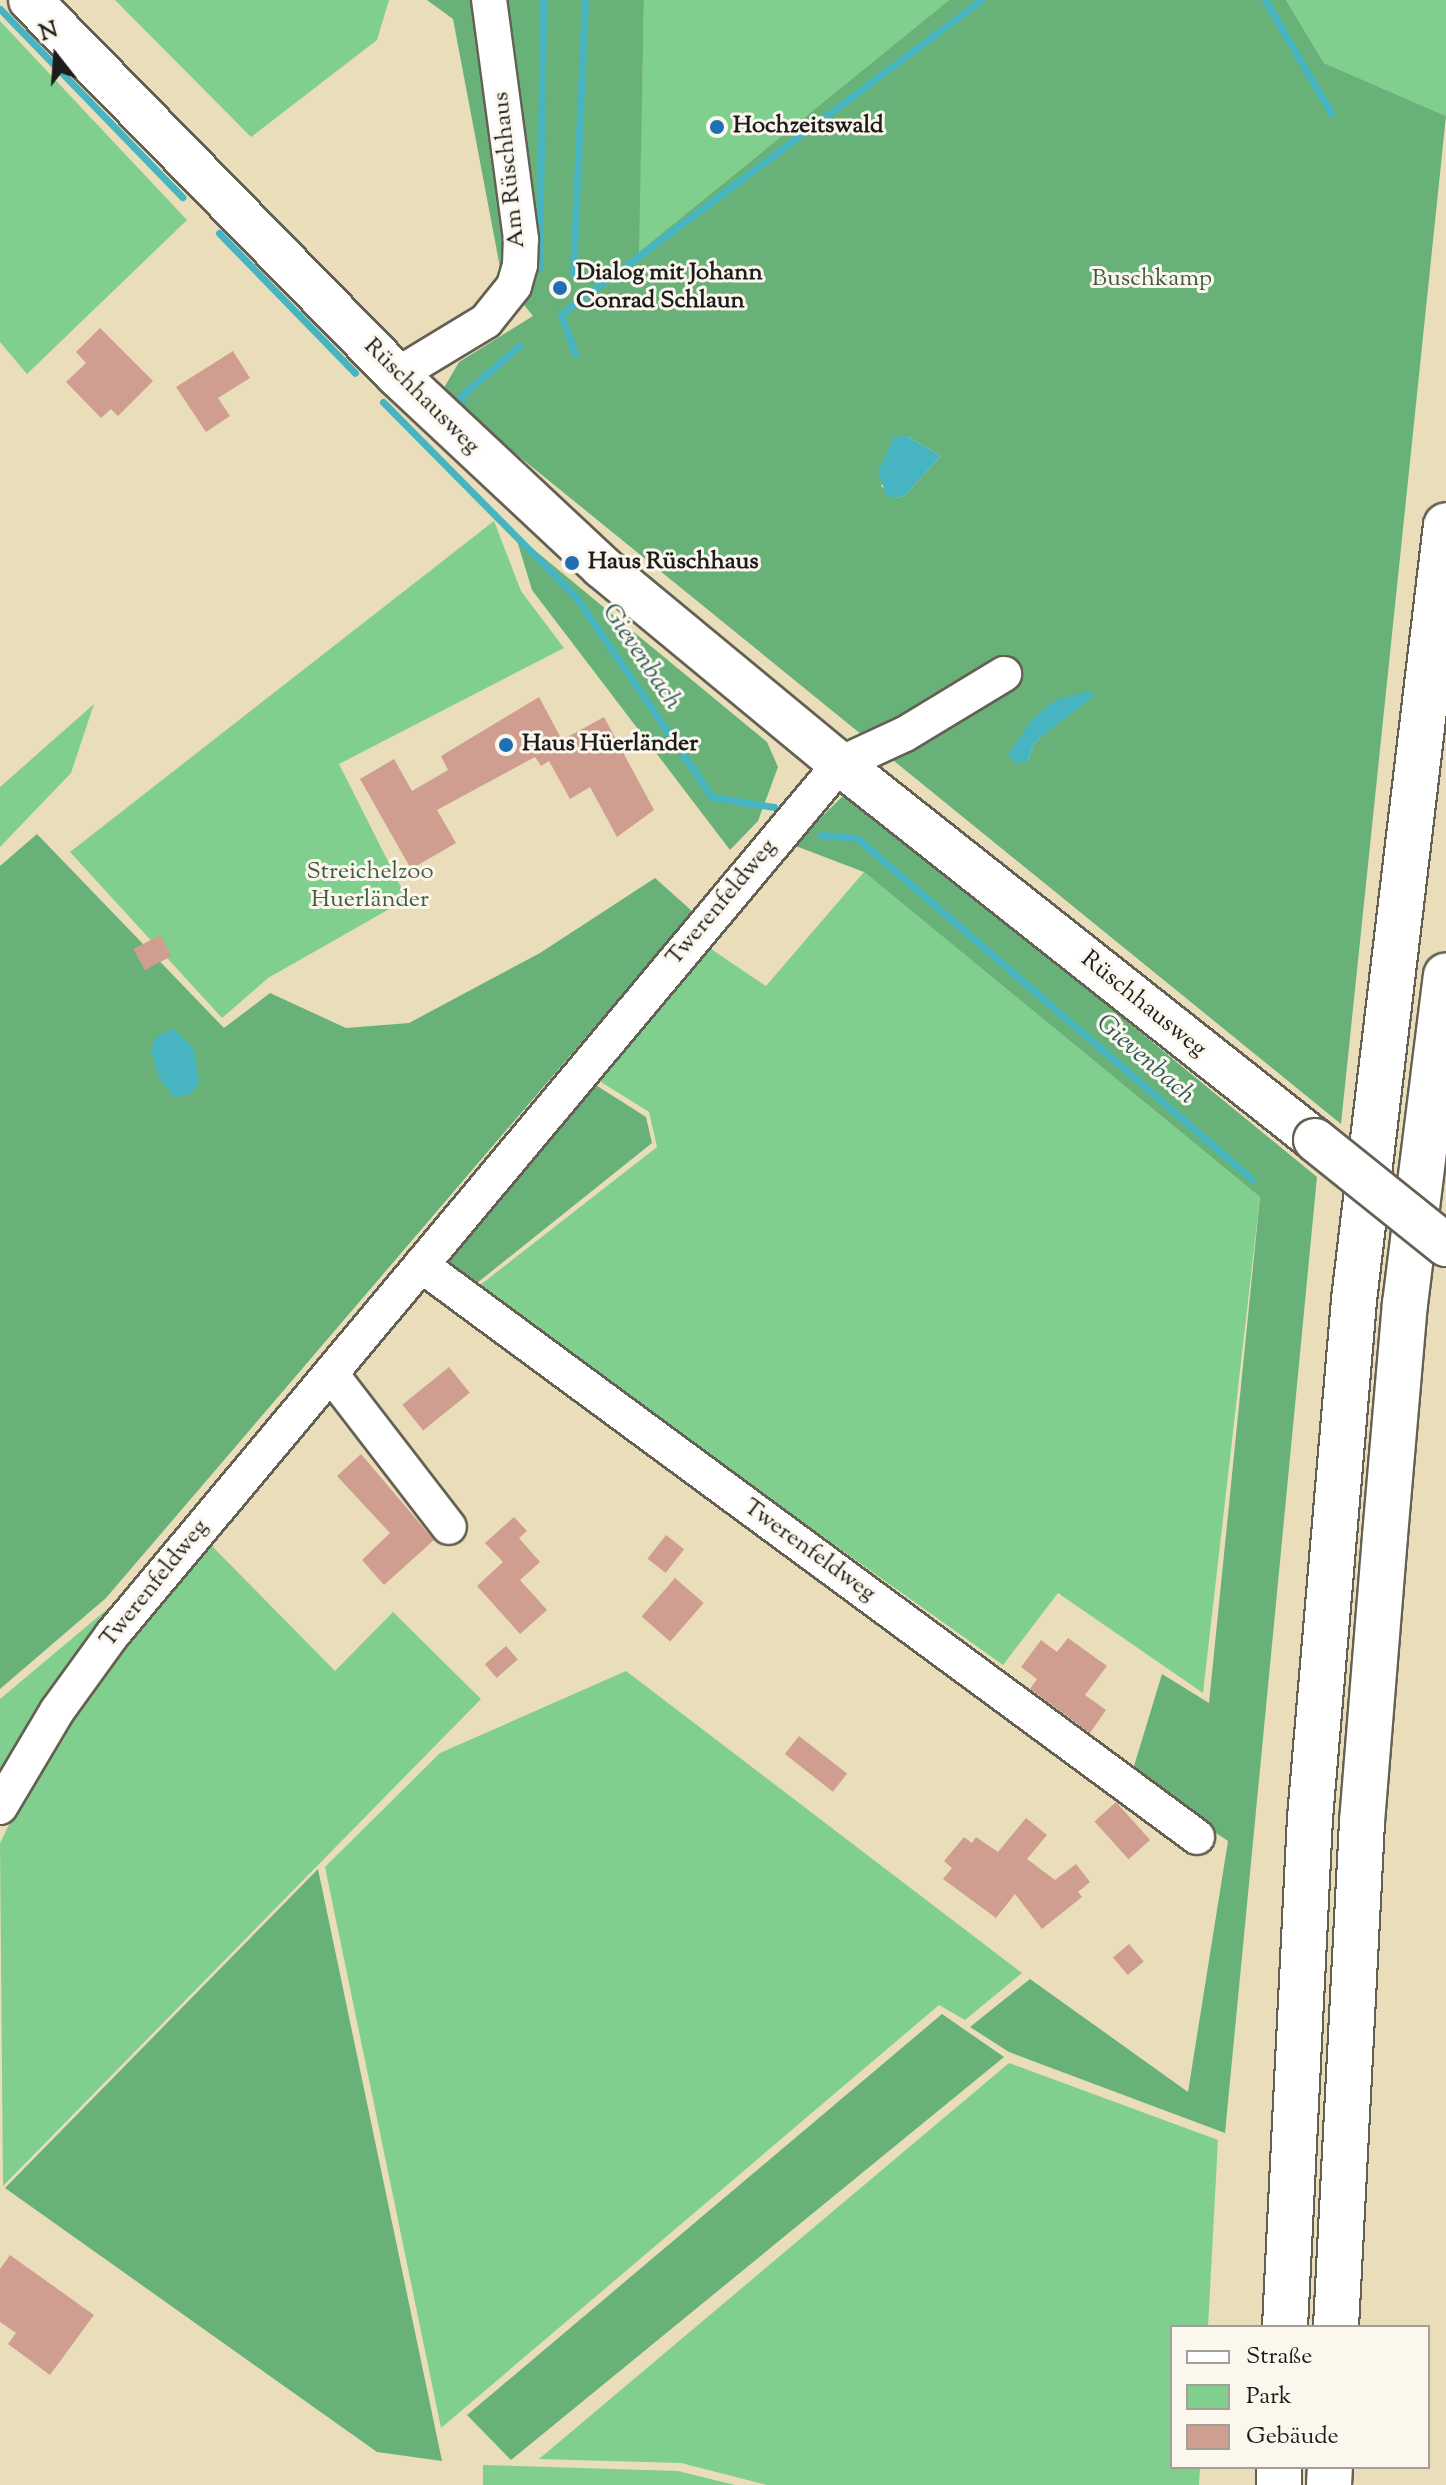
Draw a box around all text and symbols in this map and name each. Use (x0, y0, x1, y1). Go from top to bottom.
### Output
text: N (36, 15, 62, 51)
north arrow (16, 16, 96, 96)
street label: Am Rüschhaus (487, 90, 533, 250)
place label: Hochzeitswald (733, 113, 884, 141)
marker: Hochzeitswald (708, 118, 726, 136)
place label: Dialog mit Johann Conrad Schlaun (576, 260, 763, 316)
park label: Buschkamp (1092, 266, 1212, 294)
marker: Dialog mit Johann Conrad Schlaun (551, 279, 569, 297)
street label: Rüschhausweg (357, 333, 485, 461)
place label: Haus Rüschhaus (588, 549, 759, 577)
marker: Haus Rüschhaus (563, 554, 581, 572)
water label: Gievenbach (594, 598, 688, 716)
place label: Haus Hüerländer (522, 731, 698, 759)
marker: Haus Hüerländer (497, 736, 515, 754)
street label: Twerenfeldweg (661, 834, 783, 972)
park label: Streichelzoo Huerländer (306, 859, 434, 915)
street label: Rüschhausweg (1075, 946, 1211, 1064)
water label: Gievenbach (1089, 1009, 1201, 1111)
street label: Twerenfeldweg (737, 1493, 881, 1609)
street label: Twerenfeldweg (95, 1514, 215, 1654)
legend (1170, 2325, 1430, 2469)
text: Straße (1246, 2340, 1312, 2374)
text: Park (1246, 2380, 1292, 2414)
text: Gebäude (1246, 2420, 1339, 2454)

